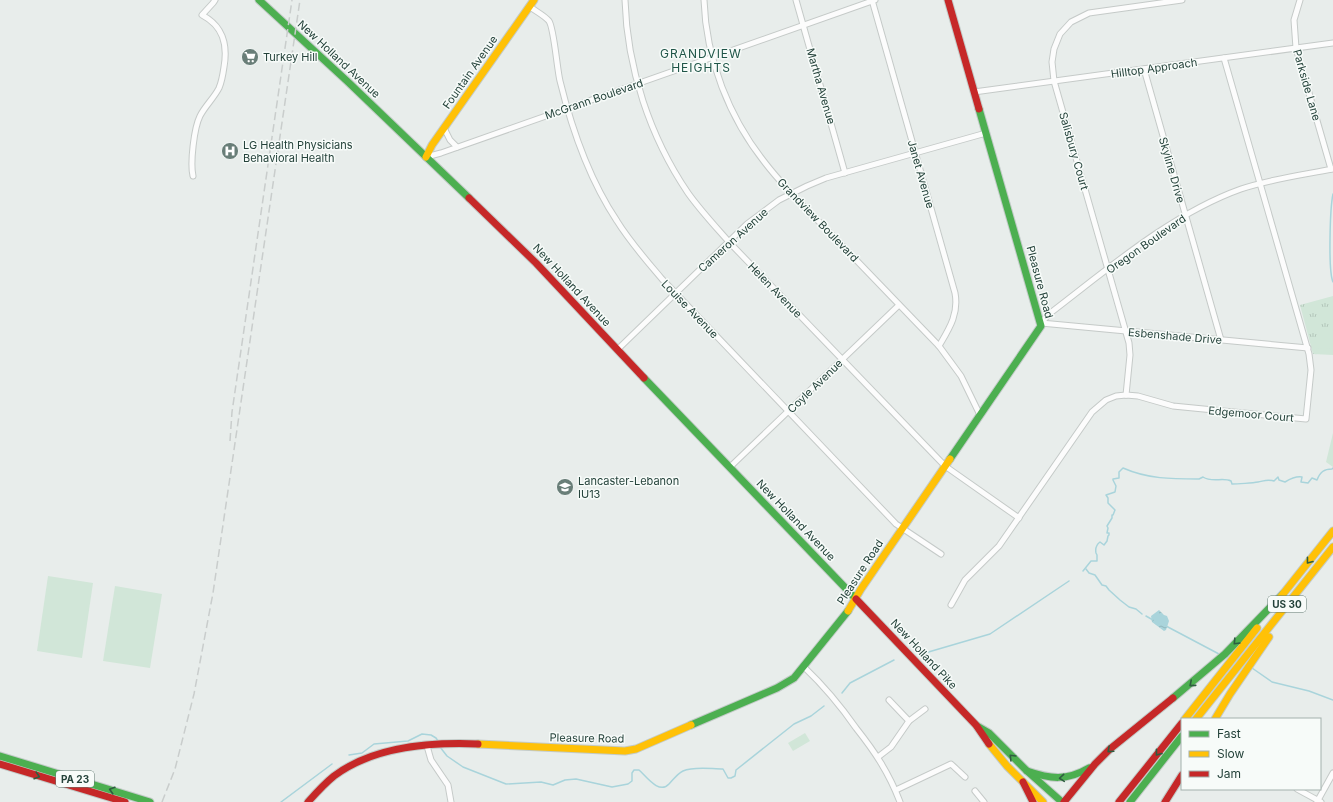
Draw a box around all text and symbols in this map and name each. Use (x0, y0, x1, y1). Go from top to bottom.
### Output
street label: New Holland Avenue (295, 17, 383, 101)
street label: Fountain Avenue (439, 33, 501, 111)
district label: GRANDVIEW HEIGHTS (660, 46, 742, 75)
street label: Martha Avenue (803, 46, 839, 126)
supermarket icon: Turkey Hill (240, 47, 260, 67)
street label: Parkside Lane (1290, 48, 1324, 122)
place label: Turkey Hill (263, 50, 318, 64)
street label: Hilltop Approach (1110, 55, 1198, 81)
street label: McGrann Boulevard (543, 76, 645, 122)
street label: Salisbury Court (1056, 110, 1092, 192)
street label: Skyline Drive (1156, 135, 1188, 205)
place label: LG Health Physicians Behavioral Health (243, 138, 353, 165)
street label: Janet Avenue (905, 138, 937, 210)
hospital icon: LG Health Physicians Behavioral Health (220, 141, 240, 161)
street label: Grandview Boulevard (774, 175, 862, 265)
street label: Cameron Avenue (695, 205, 771, 275)
street label: Oregon Boulevard (1104, 211, 1188, 277)
street label: New Holland Avenue (530, 241, 614, 329)
street label: Pleasure Road (1024, 244, 1056, 320)
street label: Helen Avenue (745, 259, 805, 321)
street label: Louise Avenue (659, 277, 721, 341)
street label: Esbenshade Drive (1128, 325, 1222, 347)
street label: Coyle Avenue (784, 356, 846, 416)
street label: Edgemoor Court (1208, 403, 1295, 425)
place label: Lancaster-Lebanon IU13 (578, 474, 679, 501)
street label: New Holland Avenue (754, 476, 838, 564)
school or university icon: Lancaster-Lebanon IU13 (555, 477, 575, 497)
street label: Pleasure Road (834, 537, 886, 607)
one-way arrow (1306, 557, 1313, 564)
road number: US 30 (1268, 596, 1306, 612)
street label: New Holland Pike (888, 616, 960, 692)
one-way arrow (1233, 637, 1241, 645)
one-way arrow (1189, 679, 1197, 686)
legend (1181, 718, 1321, 790)
text: Fast (1217, 726, 1241, 741)
street label: Pleasure Road (550, 730, 624, 746)
one-way arrow (1107, 745, 1115, 752)
text: Slow (1217, 746, 1245, 761)
one-way arrow (1155, 749, 1162, 756)
one-way arrow (1010, 754, 1017, 761)
text: Jam (1217, 766, 1241, 781)
one-way arrow (34, 771, 41, 780)
road number: PA 23 (56, 771, 94, 787)
one-way arrow (1059, 773, 1065, 782)
one-way arrow (109, 786, 116, 795)

